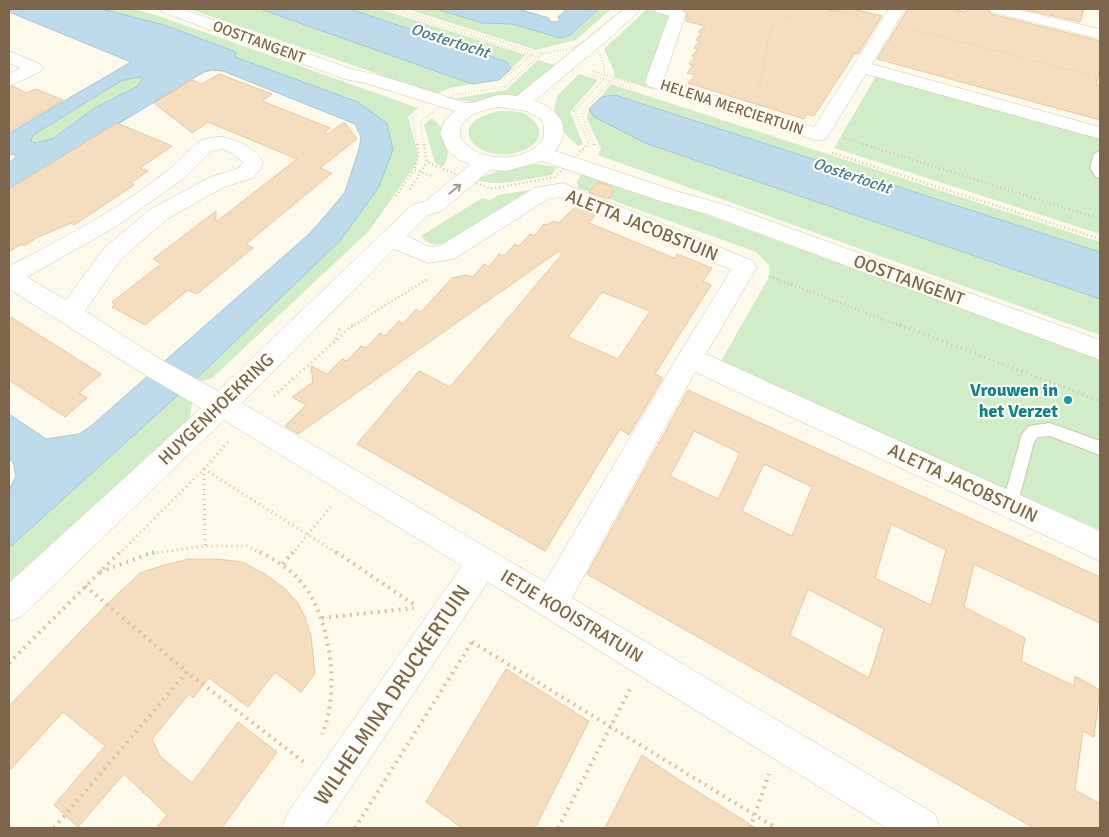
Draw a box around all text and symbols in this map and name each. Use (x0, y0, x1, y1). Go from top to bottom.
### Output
street label: OOSTTANGENT (210, 17, 308, 67)
water label: Oostertocht (408, 19, 494, 64)
street label: HELENA MERCIERTUIN (658, 75, 806, 139)
water label: Oostertocht (810, 153, 896, 199)
one-way arrow (448, 184, 461, 195)
street label: ALETTA JACOBSTUIN (563, 184, 721, 266)
street label: OOSTTANGENT (851, 250, 968, 310)
street label: HUYGENHOEKRING (154, 348, 278, 470)
place label: Vrouwen in het Verzet (970, 379, 1058, 422)
marker: Vrouwen in het Verzet (1062, 394, 1074, 406)
street label: ALETTA JACOBSTUIN (885, 439, 1041, 527)
street label: IETJE KOOISTRATUIN (497, 565, 647, 667)
street label: WILHELMINA DRUCKERTUIN (308, 580, 476, 810)

